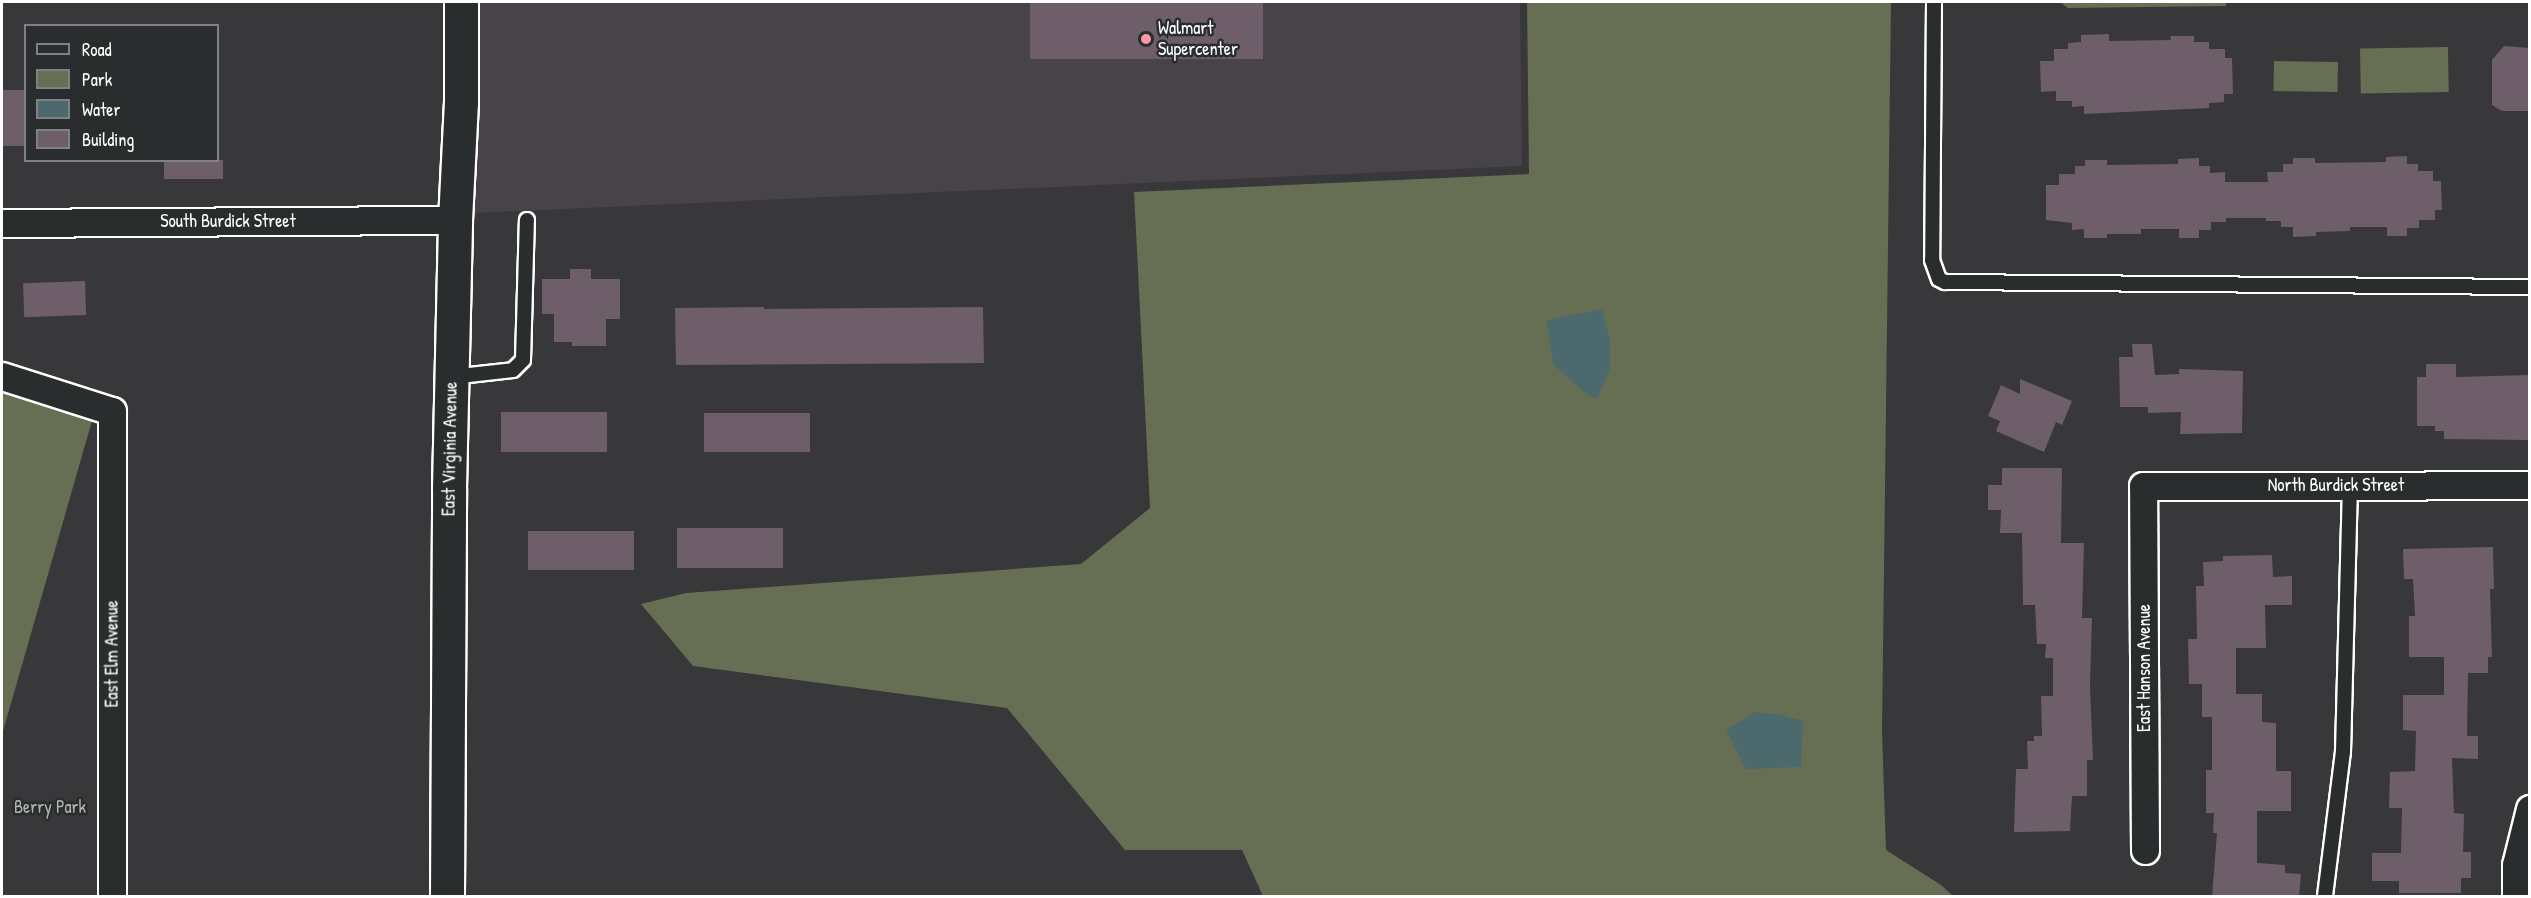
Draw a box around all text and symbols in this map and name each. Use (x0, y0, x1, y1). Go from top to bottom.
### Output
place label: Walmart Supercenter (1158, 18, 1238, 60)
legend (24, 24, 219, 162)
marker: Walmart Supercenter (1139, 32, 1153, 46)
text: Road (82, 37, 112, 62)
text: Park (82, 67, 112, 92)
text: Water (82, 97, 120, 122)
text: Building (82, 127, 134, 152)
street label: South Burdick Street (160, 210, 296, 232)
street label: East Virginia Avenue (438, 382, 462, 516)
street label: North Burdick Street (2268, 474, 2404, 496)
street label: East Elm Avenue (101, 600, 123, 708)
street label: East Hanson Avenue (2133, 604, 2155, 732)
park label: Berry Park (14, 796, 86, 818)

